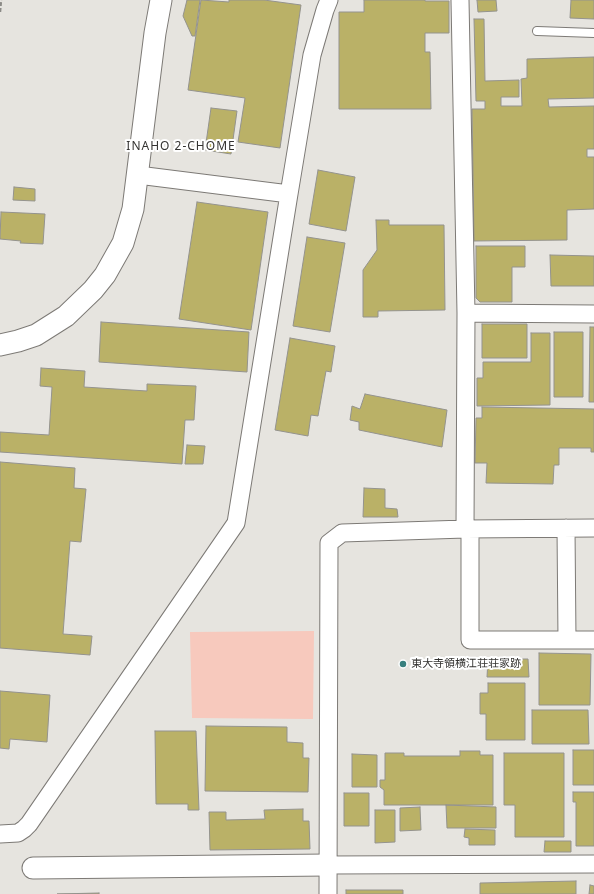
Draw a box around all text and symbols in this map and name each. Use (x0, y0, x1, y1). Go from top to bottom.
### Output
district label: INAHO 2-CHOME (126, 140, 236, 154)
place label: 東大寺領横江荘荘家跡 (411, 657, 521, 671)
marker: 東大寺領横江荘荘家跡 (398, 659, 408, 669)

